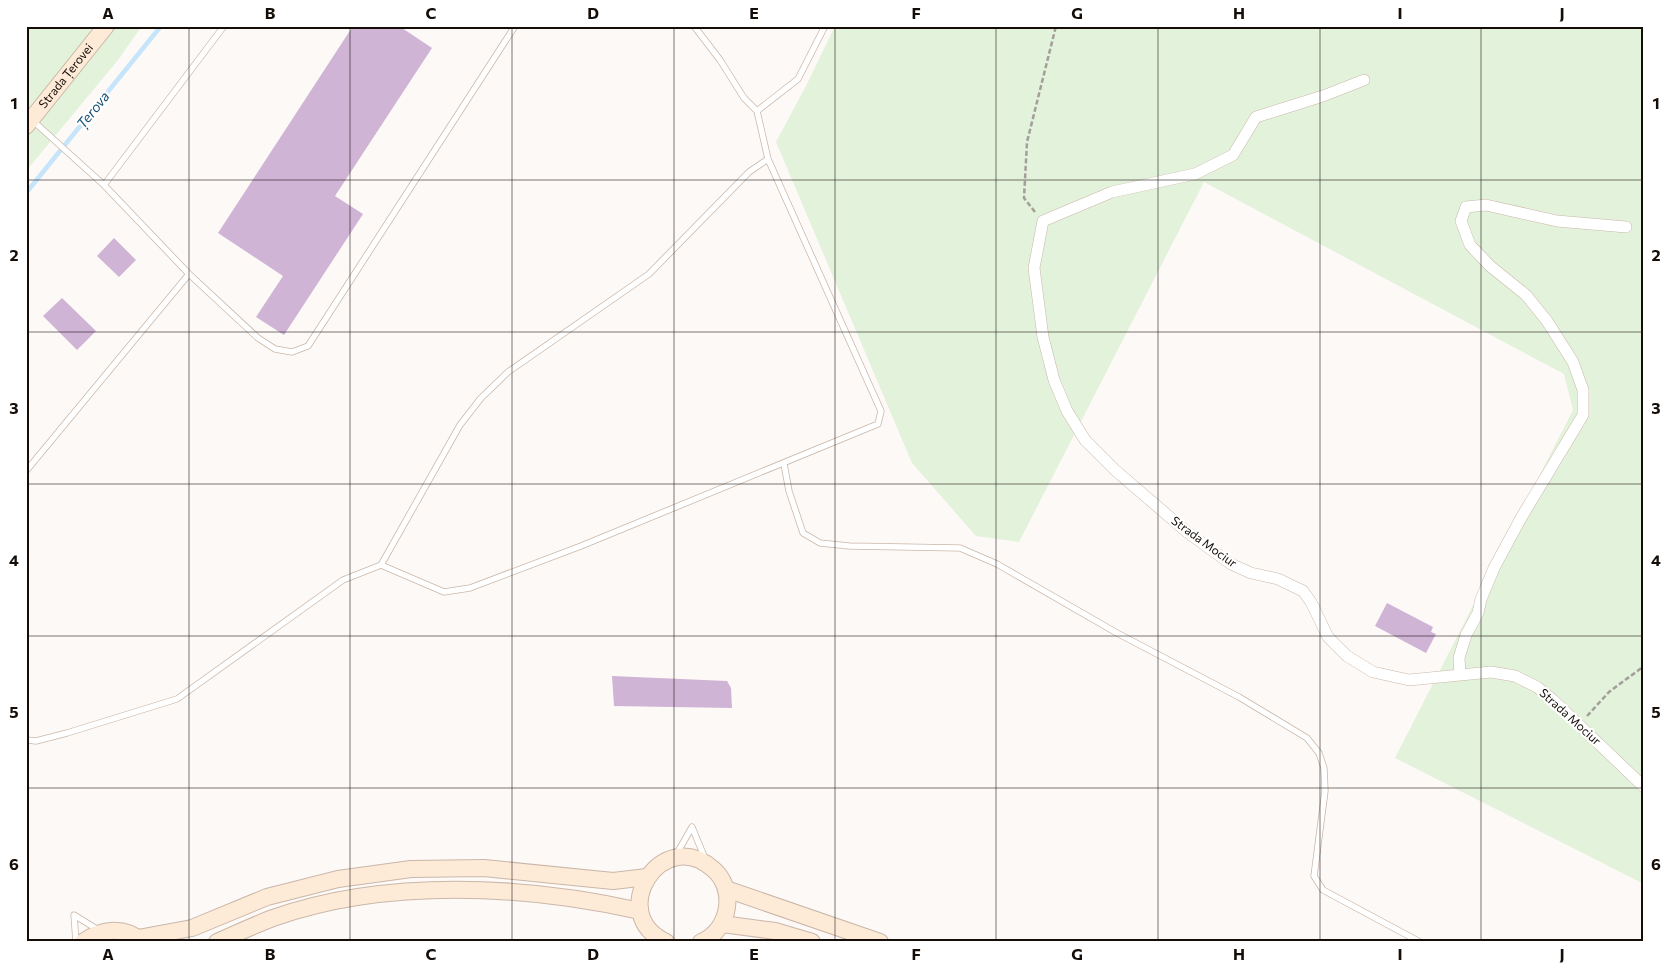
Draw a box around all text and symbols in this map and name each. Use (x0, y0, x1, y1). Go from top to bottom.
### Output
text: A (102, 3, 114, 22)
text: B (265, 3, 276, 22)
text: C (426, 3, 437, 22)
text: D (587, 3, 599, 22)
text: E (749, 3, 759, 22)
text: F (911, 3, 921, 22)
text: G (1071, 3, 1083, 22)
text: H (1233, 3, 1245, 22)
text: I (1397, 3, 1403, 22)
text: J (1559, 3, 1565, 22)
street label: Strada Țerovei (35, 40, 95, 110)
water label: Țerova (73, 88, 113, 132)
text: 1 (10, 93, 18, 112)
text: 1 (1652, 93, 1660, 112)
text: 2 (9, 245, 19, 264)
text: 2 (1651, 245, 1661, 264)
text: 3 (9, 398, 19, 417)
text: 3 (1651, 398, 1661, 417)
street label: Strada Mociur (1169, 513, 1240, 570)
text: 4 (9, 550, 19, 569)
text: 4 (1651, 550, 1661, 569)
street label: Strada Mociur (1537, 685, 1604, 748)
text: 5 (9, 702, 19, 721)
text: 5 (1651, 702, 1661, 721)
text: 6 (9, 854, 19, 873)
text: 6 (1651, 854, 1661, 873)
text: A (102, 944, 114, 963)
text: B (265, 944, 276, 963)
text: C (426, 944, 437, 963)
text: D (587, 944, 599, 963)
text: E (749, 944, 759, 963)
text: F (911, 944, 921, 963)
text: G (1071, 944, 1083, 963)
text: H (1233, 944, 1245, 963)
text: I (1397, 944, 1403, 963)
text: J (1559, 944, 1565, 963)

